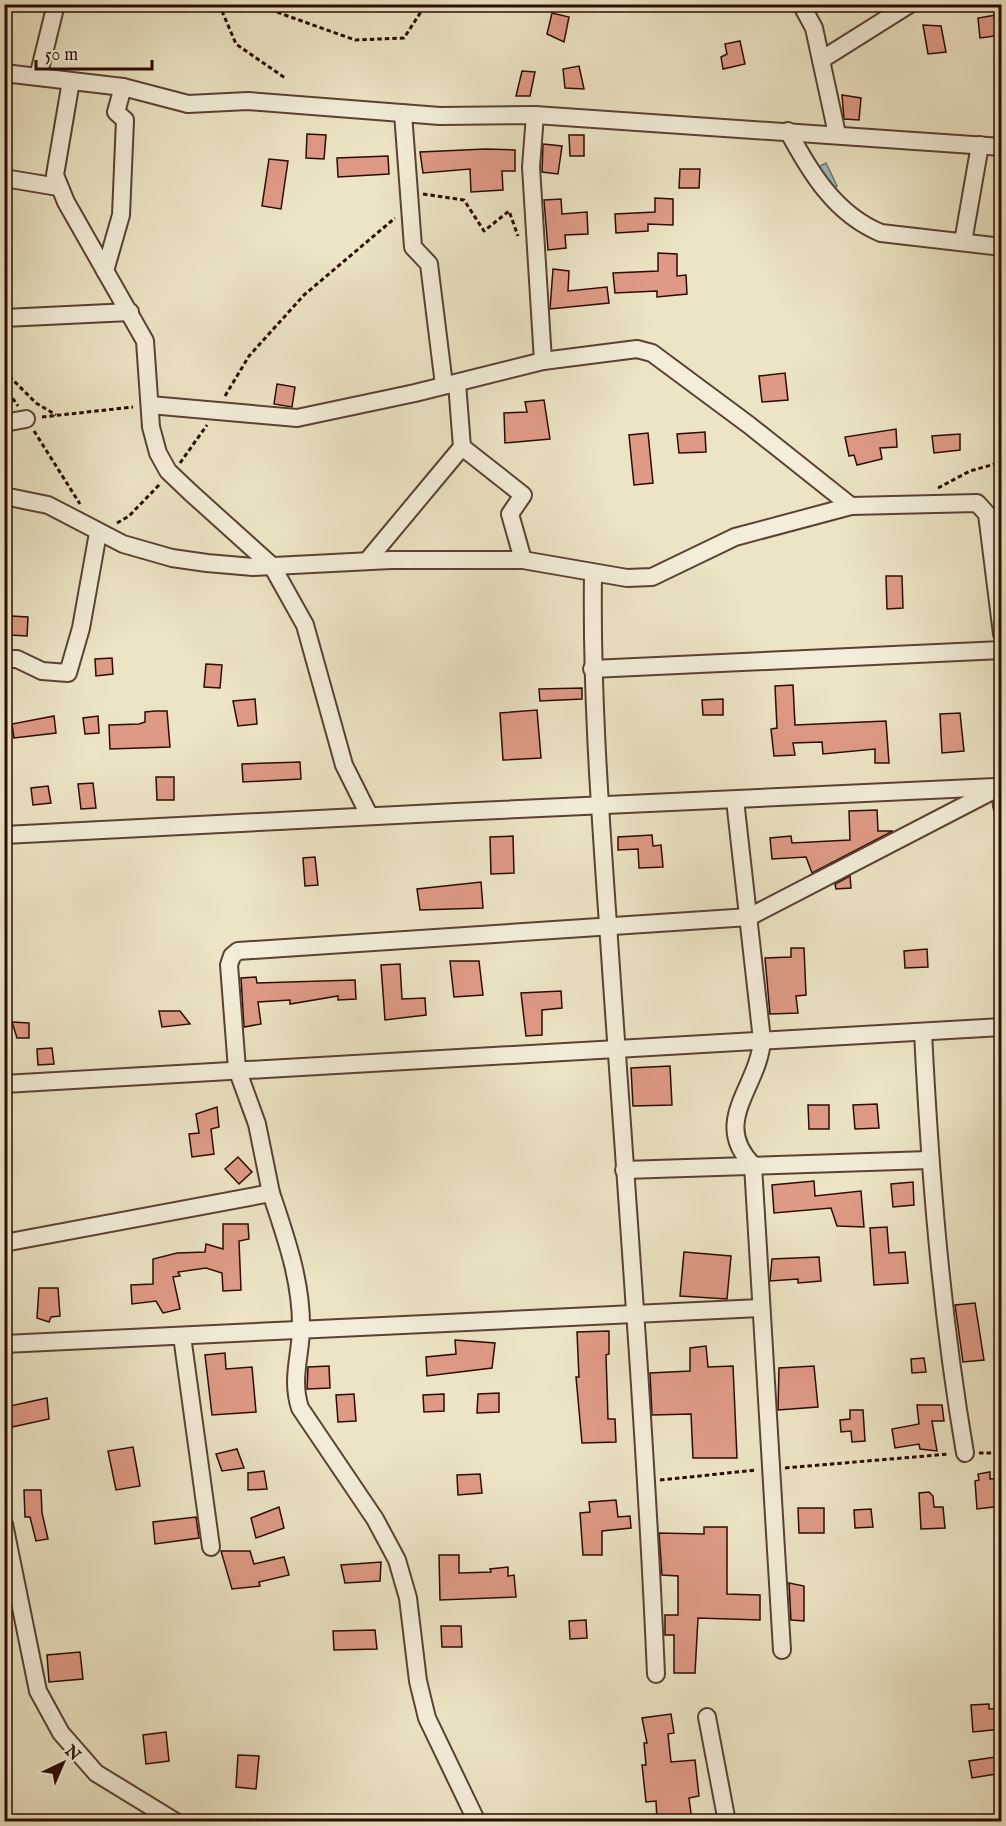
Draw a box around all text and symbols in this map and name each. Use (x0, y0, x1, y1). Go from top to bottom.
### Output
scale bar (36, 33, 152, 71)
text: 50 m (45, 44, 78, 67)
north arrow (33, 1733, 93, 1793)
text: N (59, 1741, 84, 1766)

